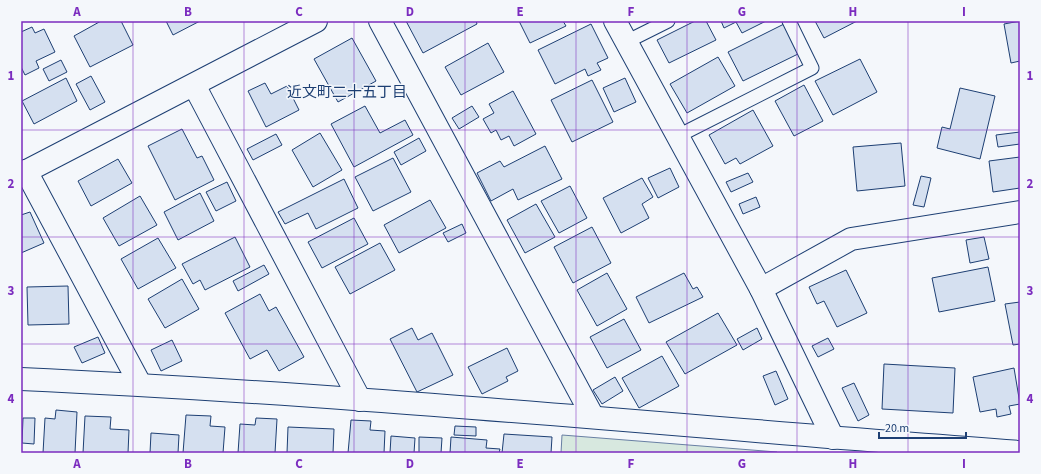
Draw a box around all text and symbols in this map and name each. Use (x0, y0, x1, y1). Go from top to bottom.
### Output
text: A (72, 3, 81, 21)
text: B (184, 3, 192, 21)
text: C (295, 3, 303, 21)
text: D (406, 3, 414, 21)
text: E (516, 3, 524, 21)
text: F (628, 3, 635, 21)
text: G (738, 3, 746, 21)
text: H (849, 3, 857, 21)
text: I (962, 3, 966, 21)
text: 1 (8, 67, 15, 85)
text: 1 (1027, 67, 1034, 85)
district label: 近文町二十五丁目 (287, 82, 407, 103)
text: 2 (8, 175, 15, 193)
text: 2 (1027, 175, 1034, 193)
text: 3 (8, 282, 15, 300)
text: 3 (1027, 282, 1034, 300)
text: 4 (8, 390, 15, 408)
text: 4 (1027, 390, 1034, 408)
scale bar (879, 414, 966, 440)
text: 20 m (885, 420, 909, 437)
text: A (72, 455, 81, 473)
text: B (184, 455, 192, 473)
text: C (295, 455, 303, 473)
text: D (406, 455, 414, 473)
text: E (516, 455, 524, 473)
text: F (628, 455, 635, 473)
text: G (738, 455, 746, 473)
text: H (849, 455, 857, 473)
text: I (962, 455, 966, 473)

